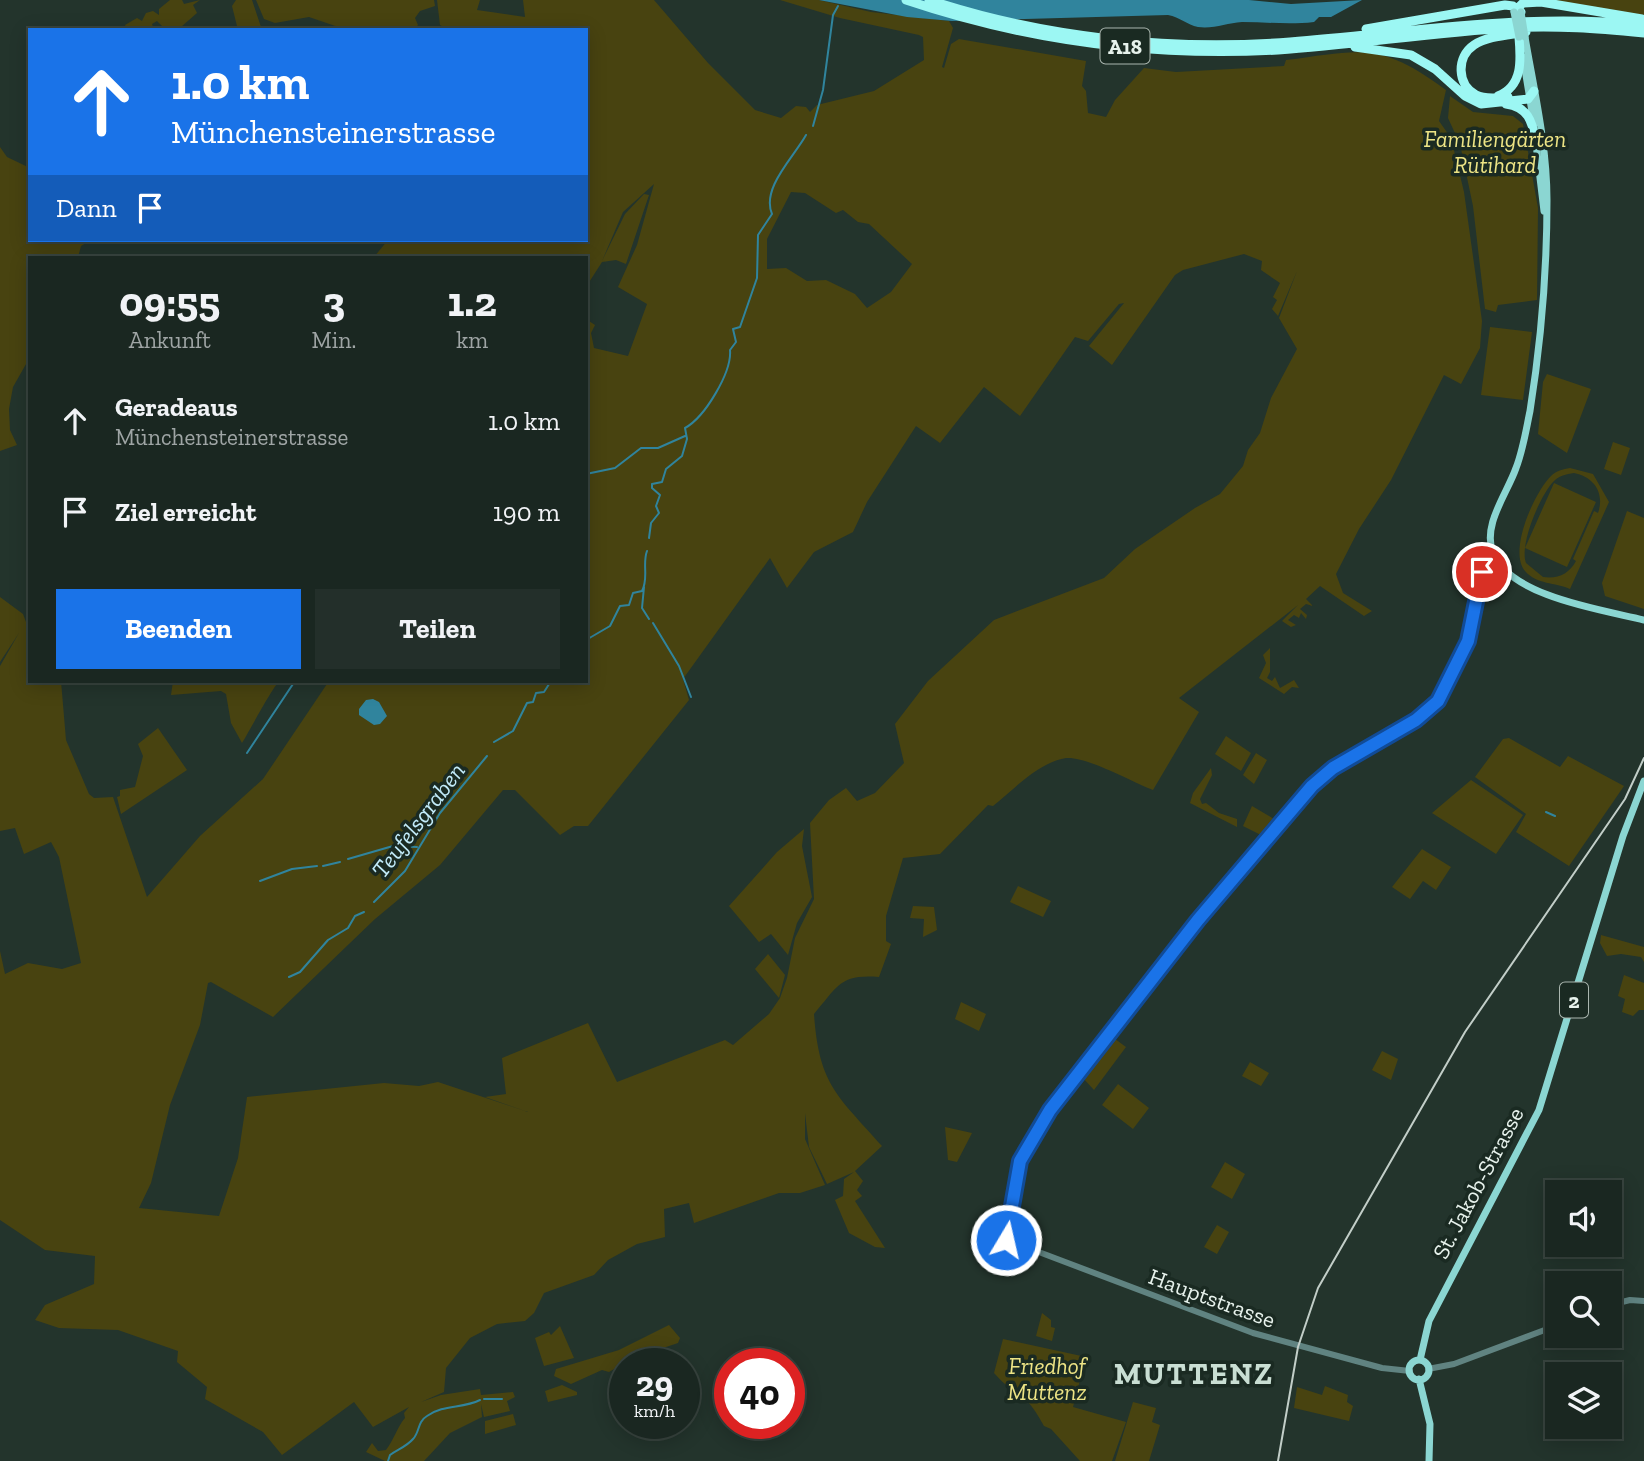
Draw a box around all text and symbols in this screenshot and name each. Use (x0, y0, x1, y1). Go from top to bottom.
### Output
road number: A18 (1100, 28, 1150, 64)
text: 1.0 km (171, 53, 309, 112)
icon: ahead (56, 56, 147, 147)
text: Münchensteinerstrasse (171, 113, 496, 151)
park label: Familiengärten Rütihard (1424, 125, 1566, 179)
icon: arrive (131, 189, 169, 227)
text: Dann (56, 192, 117, 224)
text: 09:55 (119, 276, 220, 327)
text: 3 (323, 276, 345, 327)
text: 1.2 (448, 276, 497, 327)
text: Ankunft (129, 326, 211, 354)
text: Min. (312, 326, 356, 354)
text: km (456, 326, 488, 354)
text: Geradeaus (115, 391, 238, 423)
icon: ahead (56, 402, 94, 440)
text: 1.0 km (488, 405, 560, 437)
text: Münchensteinerstrasse (115, 423, 348, 451)
icon: arrive (56, 493, 94, 531)
text: Ziel erreicht (115, 496, 256, 528)
text: 190 m (493, 496, 560, 528)
pin (1452, 542, 1512, 602)
icon: arrive (1463, 553, 1501, 591)
button: Beenden (56, 589, 301, 669)
button: Teilen (315, 589, 560, 669)
water label: Teufelsgraben (365, 757, 471, 883)
road number: 2 (1560, 982, 1588, 1018)
street label: St. Jakob-Strasse (1426, 1102, 1530, 1264)
map controls (1545, 1180, 1622, 1439)
button: sound (1545, 1180, 1622, 1257)
position arrow (969, 1203, 1043, 1277)
street label: Hauptstrasse (1145, 1262, 1279, 1334)
button: search (1545, 1271, 1622, 1348)
speed limit sign: 40 (714, 1348, 805, 1439)
park label: Friedhof Muttenz (1007, 1352, 1089, 1406)
district label: MUTTENZ (1114, 1356, 1274, 1392)
button: layers (1545, 1362, 1622, 1439)
text: 29 (636, 1363, 673, 1405)
text: km/h (634, 1400, 675, 1422)

